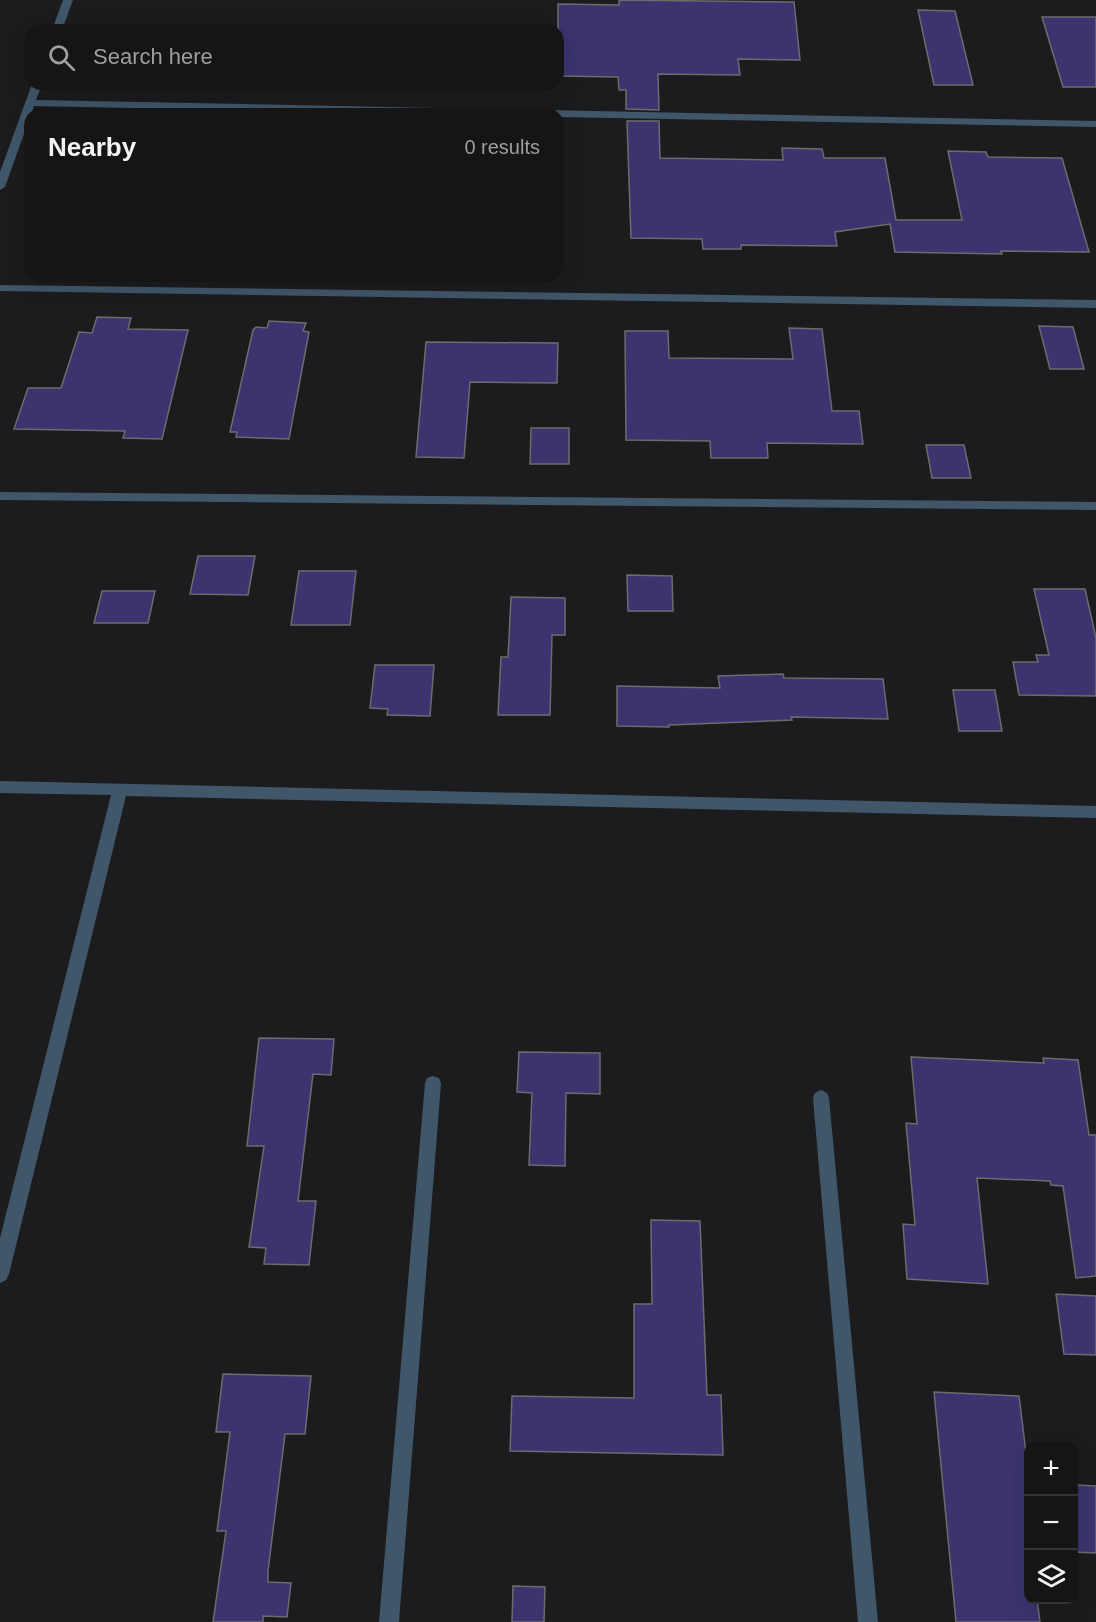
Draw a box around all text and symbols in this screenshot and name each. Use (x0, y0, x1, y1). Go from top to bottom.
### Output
search box (24, 24, 564, 90)
icon: search (45, 41, 78, 74)
text: Search here (93, 44, 213, 69)
text: Nearby (48, 132, 136, 162)
text: 0 results (464, 136, 540, 158)
map controls (1024, 1442, 1078, 1604)
button: + (1024, 1442, 1078, 1496)
button: − (1024, 1496, 1078, 1550)
button: layers (1024, 1550, 1078, 1604)

